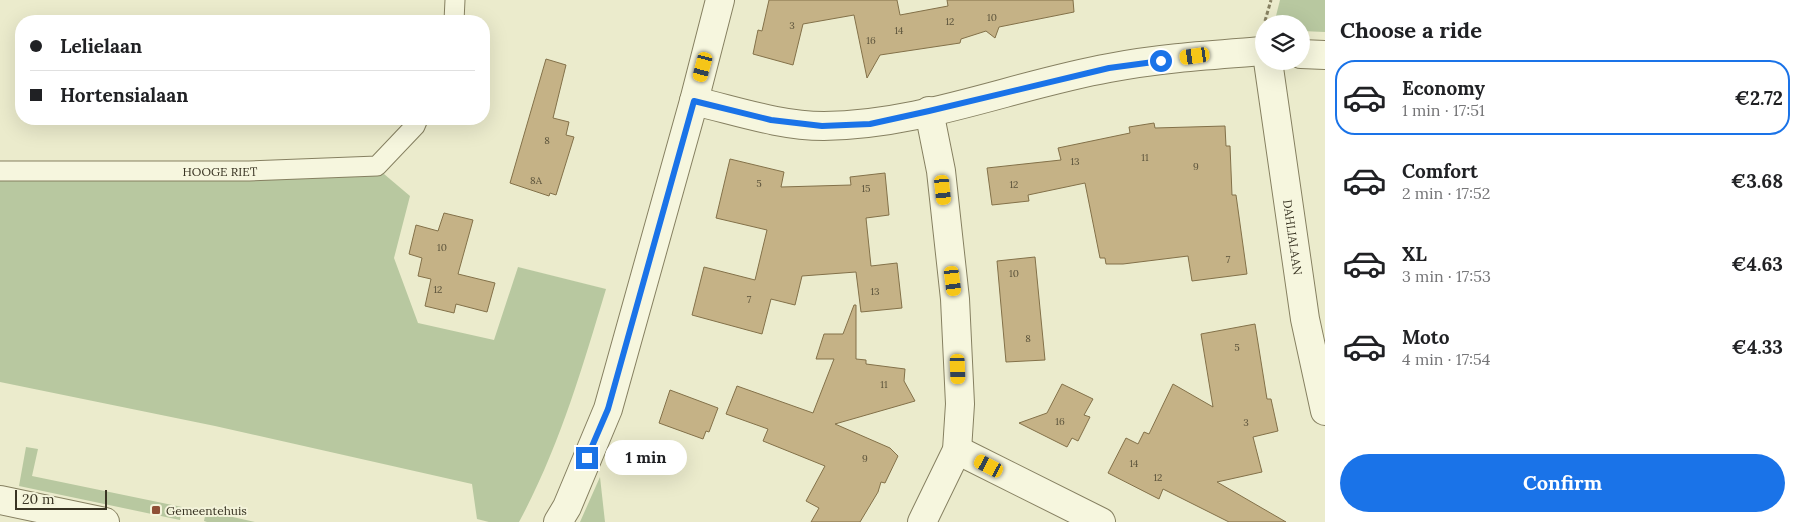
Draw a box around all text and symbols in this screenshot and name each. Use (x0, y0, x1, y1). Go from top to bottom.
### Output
house number: 10 (987, 11, 997, 24)
house number: 12 (945, 15, 955, 28)
map controls (1255, 15, 1310, 70)
button: layers (1255, 15, 1310, 70)
text: Choose a ride (1340, 16, 1482, 44)
house number: 3 (789, 19, 795, 32)
house number: 14 (894, 24, 904, 37)
text: Lelielaan (60, 34, 142, 58)
house number: 16 (866, 34, 876, 47)
car (1179, 46, 1210, 66)
route start (1150, 50, 1172, 72)
car (691, 51, 714, 83)
icon: car (1342, 75, 1387, 120)
text: Economy (1402, 76, 1485, 100)
text: Hortensialaan (60, 83, 188, 107)
text: €2.72 (1735, 86, 1783, 110)
text: 1 min · 17:51 (1402, 100, 1485, 120)
house number: 8 (544, 134, 550, 147)
house number: 11 (1141, 151, 1149, 164)
house number: 13 (1070, 155, 1080, 168)
icon: car (1342, 158, 1387, 203)
text: Comfort (1402, 159, 1478, 183)
house number: 9 (1193, 160, 1199, 173)
street label: HOOGE RIET (183, 163, 258, 179)
text: €3.68 (1731, 169, 1783, 193)
house number: 8A (530, 174, 543, 187)
car (933, 174, 952, 206)
house number: 5 (756, 177, 762, 190)
house number: 12 (1009, 178, 1019, 191)
house number: 15 (861, 182, 871, 195)
text: 2 min · 17:52 (1402, 183, 1490, 203)
street label: DAHLIALAAN (1280, 199, 1306, 276)
house number: 10 (437, 241, 447, 254)
icon: car (1342, 241, 1387, 286)
text: XL (1402, 242, 1427, 266)
text: €4.63 (1731, 252, 1783, 276)
house number: 7 (1226, 253, 1231, 266)
car (943, 265, 962, 297)
text: 3 min · 17:53 (1402, 266, 1491, 286)
house number: 10 (1009, 267, 1019, 280)
house number: 12 (433, 283, 443, 296)
house number: 13 (870, 285, 880, 298)
house number: 7 (747, 293, 752, 306)
icon: car (1342, 324, 1387, 369)
text: Moto (1402, 325, 1449, 349)
house number: 8 (1025, 332, 1031, 345)
text: €4.33 (1732, 335, 1783, 359)
house number: 5 (1234, 341, 1240, 354)
text: 4 min · 17:54 (1402, 349, 1490, 369)
car (949, 354, 966, 384)
house number: 11 (880, 378, 888, 391)
house number: 16 (1055, 415, 1065, 428)
house number: 3 (1243, 416, 1249, 429)
callout: 1 min (604, 440, 687, 476)
route end (576, 447, 598, 469)
text: 1 min (626, 447, 666, 467)
house number: 9 (862, 452, 868, 465)
car (972, 453, 1005, 479)
button: Confirm (1340, 454, 1785, 512)
house number: 14 (1129, 457, 1139, 470)
house number: 12 (1153, 471, 1163, 484)
scale bar (15, 487, 108, 510)
text: 20 m (22, 490, 54, 508)
place label: Gemeentehuis (166, 503, 247, 518)
marker: Gemeentehuis (150, 504, 162, 516)

